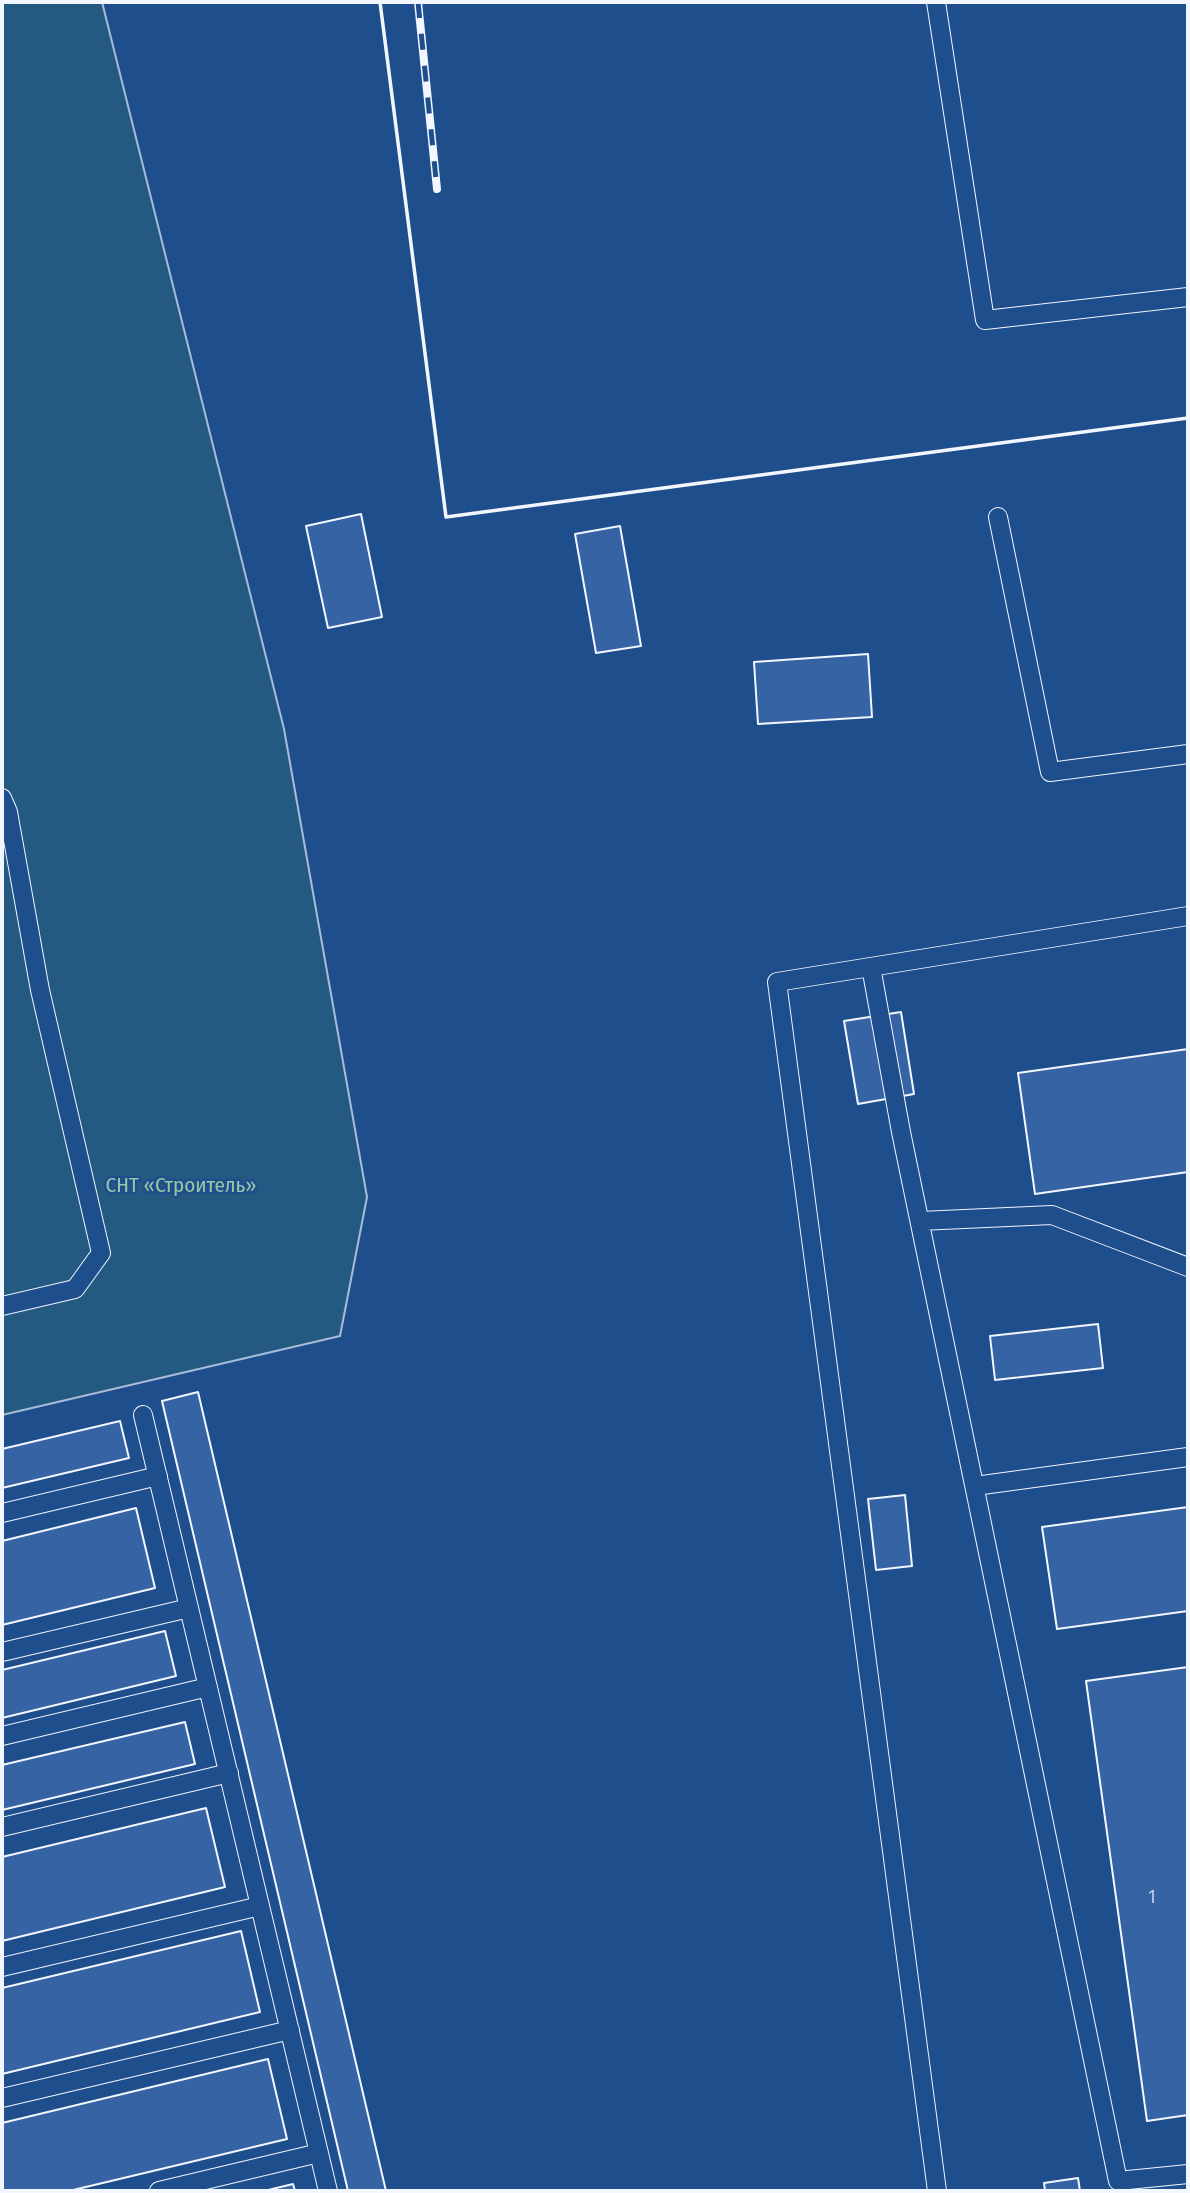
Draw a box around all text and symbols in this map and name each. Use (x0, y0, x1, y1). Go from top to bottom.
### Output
park label: СНТ «Строитель» (106, 1173, 256, 1199)
house number: 1 (1148, 1887, 1156, 1909)

